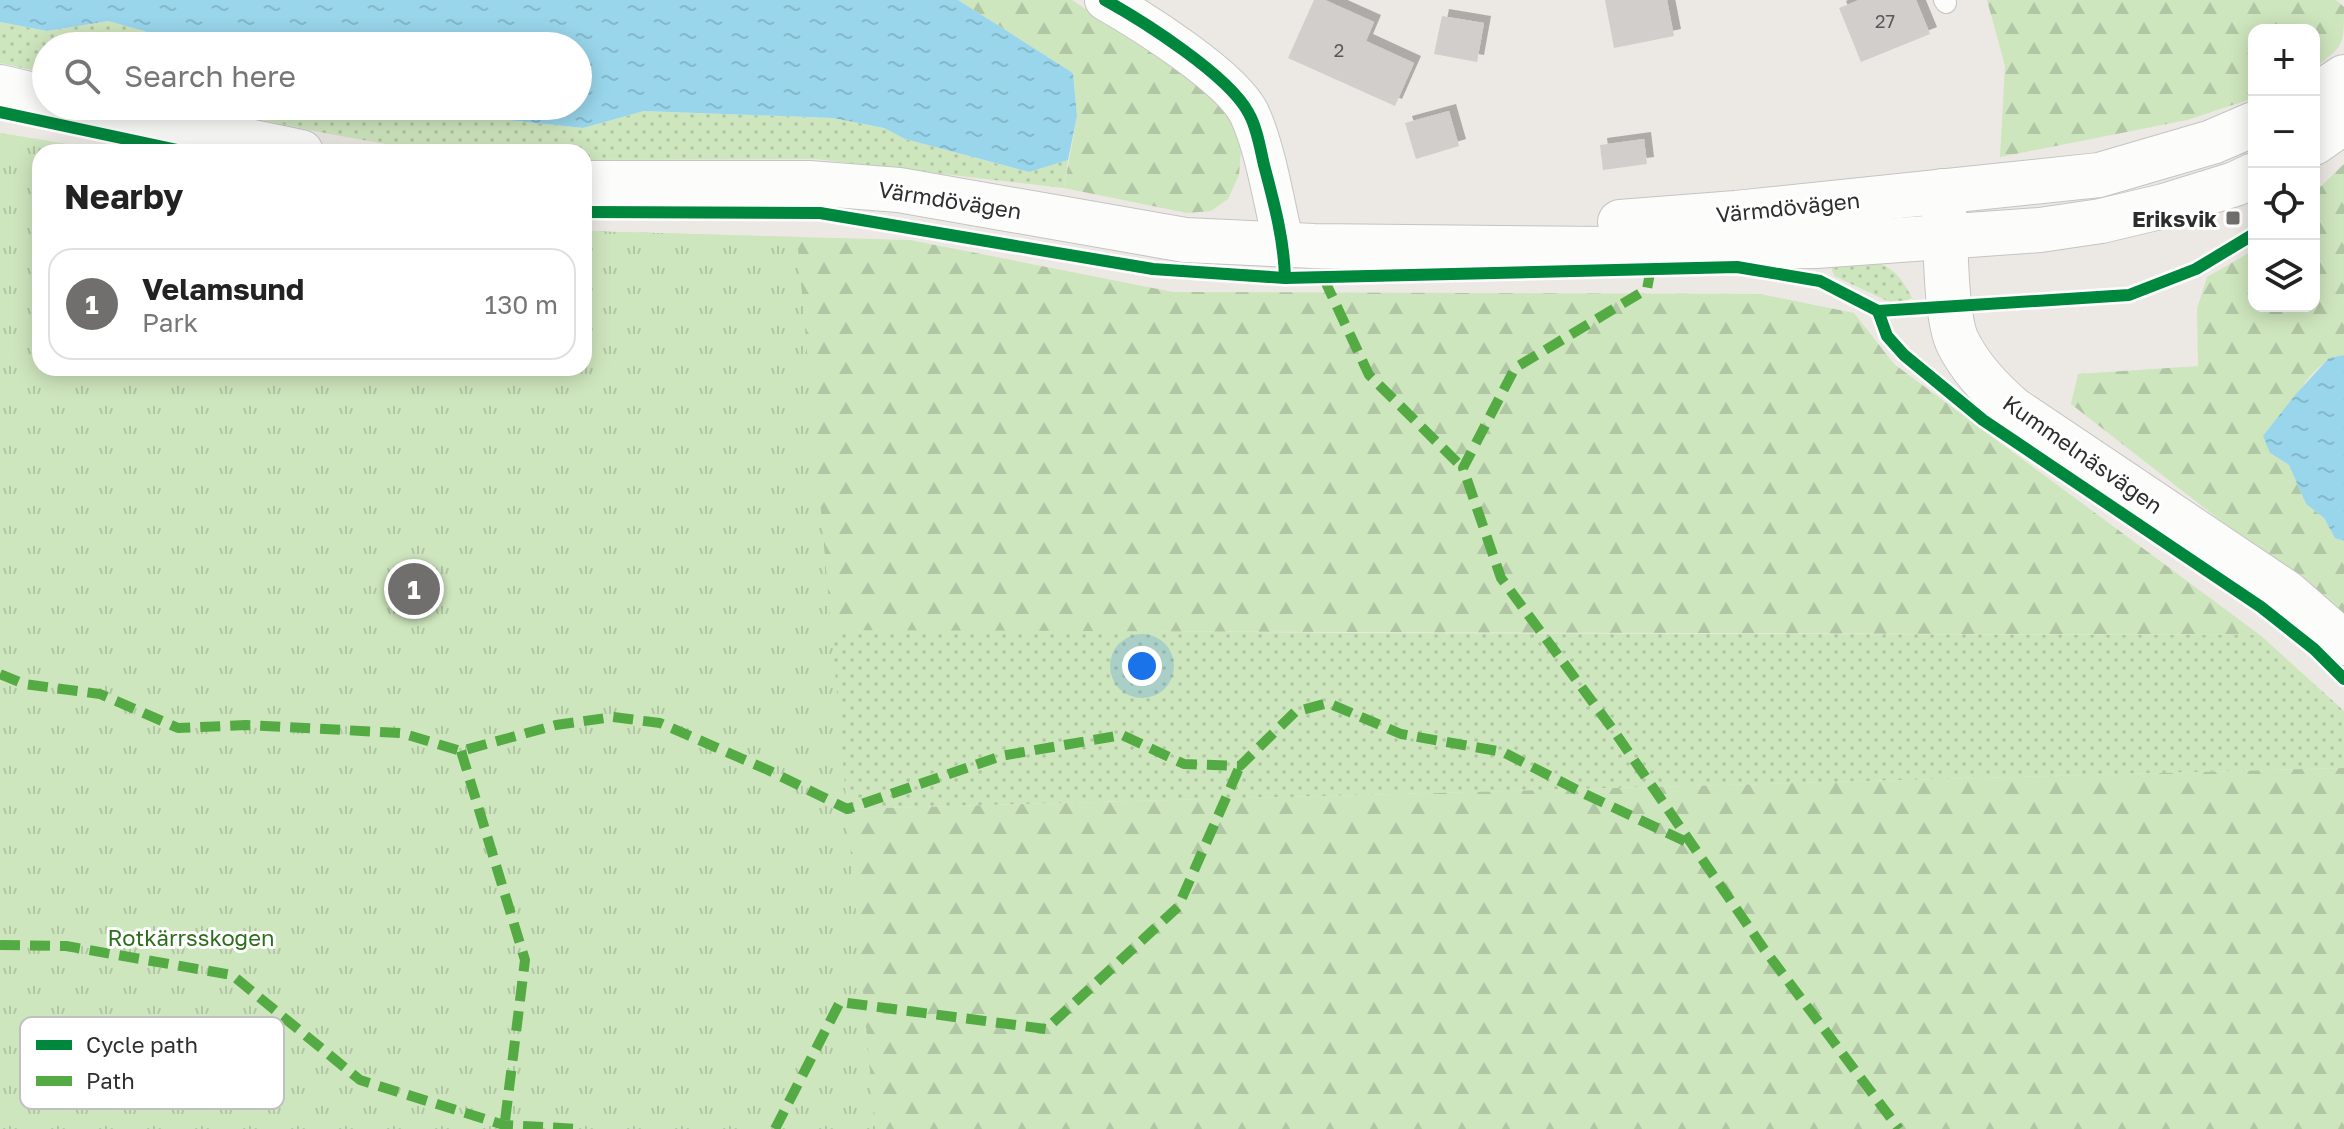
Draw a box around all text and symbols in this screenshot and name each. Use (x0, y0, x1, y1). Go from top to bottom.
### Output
house number: 27 (1875, 10, 1895, 32)
map controls (2248, 24, 2320, 312)
button: + (2248, 24, 2320, 96)
search box (32, 32, 592, 120)
house number: 2 (1334, 39, 1344, 61)
icon: search (60, 54, 104, 98)
text: Search here (124, 58, 296, 94)
button: − (2248, 96, 2320, 168)
button: locate (2248, 168, 2320, 240)
street label: Värmdövägen (877, 175, 1023, 225)
text: Nearby (64, 176, 184, 216)
street label: Värmdövägen (1715, 186, 1861, 228)
place label: Eriksvik (2132, 205, 2217, 232)
marker: Eriksvik (2224, 209, 2242, 227)
button: layers (2248, 240, 2320, 312)
text: Velamsund (142, 271, 304, 307)
text: 1 (85, 289, 99, 320)
text: 130 m (485, 289, 558, 320)
text: Park (142, 307, 198, 338)
street label: Kummelnäsvägen (1998, 389, 2168, 519)
pin: 1 (388, 559, 440, 619)
your location (1122, 646, 1162, 686)
park label: Rotkärrsskogen (108, 924, 274, 951)
legend (20, 1017, 284, 1109)
text: Cycle path (86, 1031, 198, 1058)
text: Path (86, 1067, 135, 1094)

